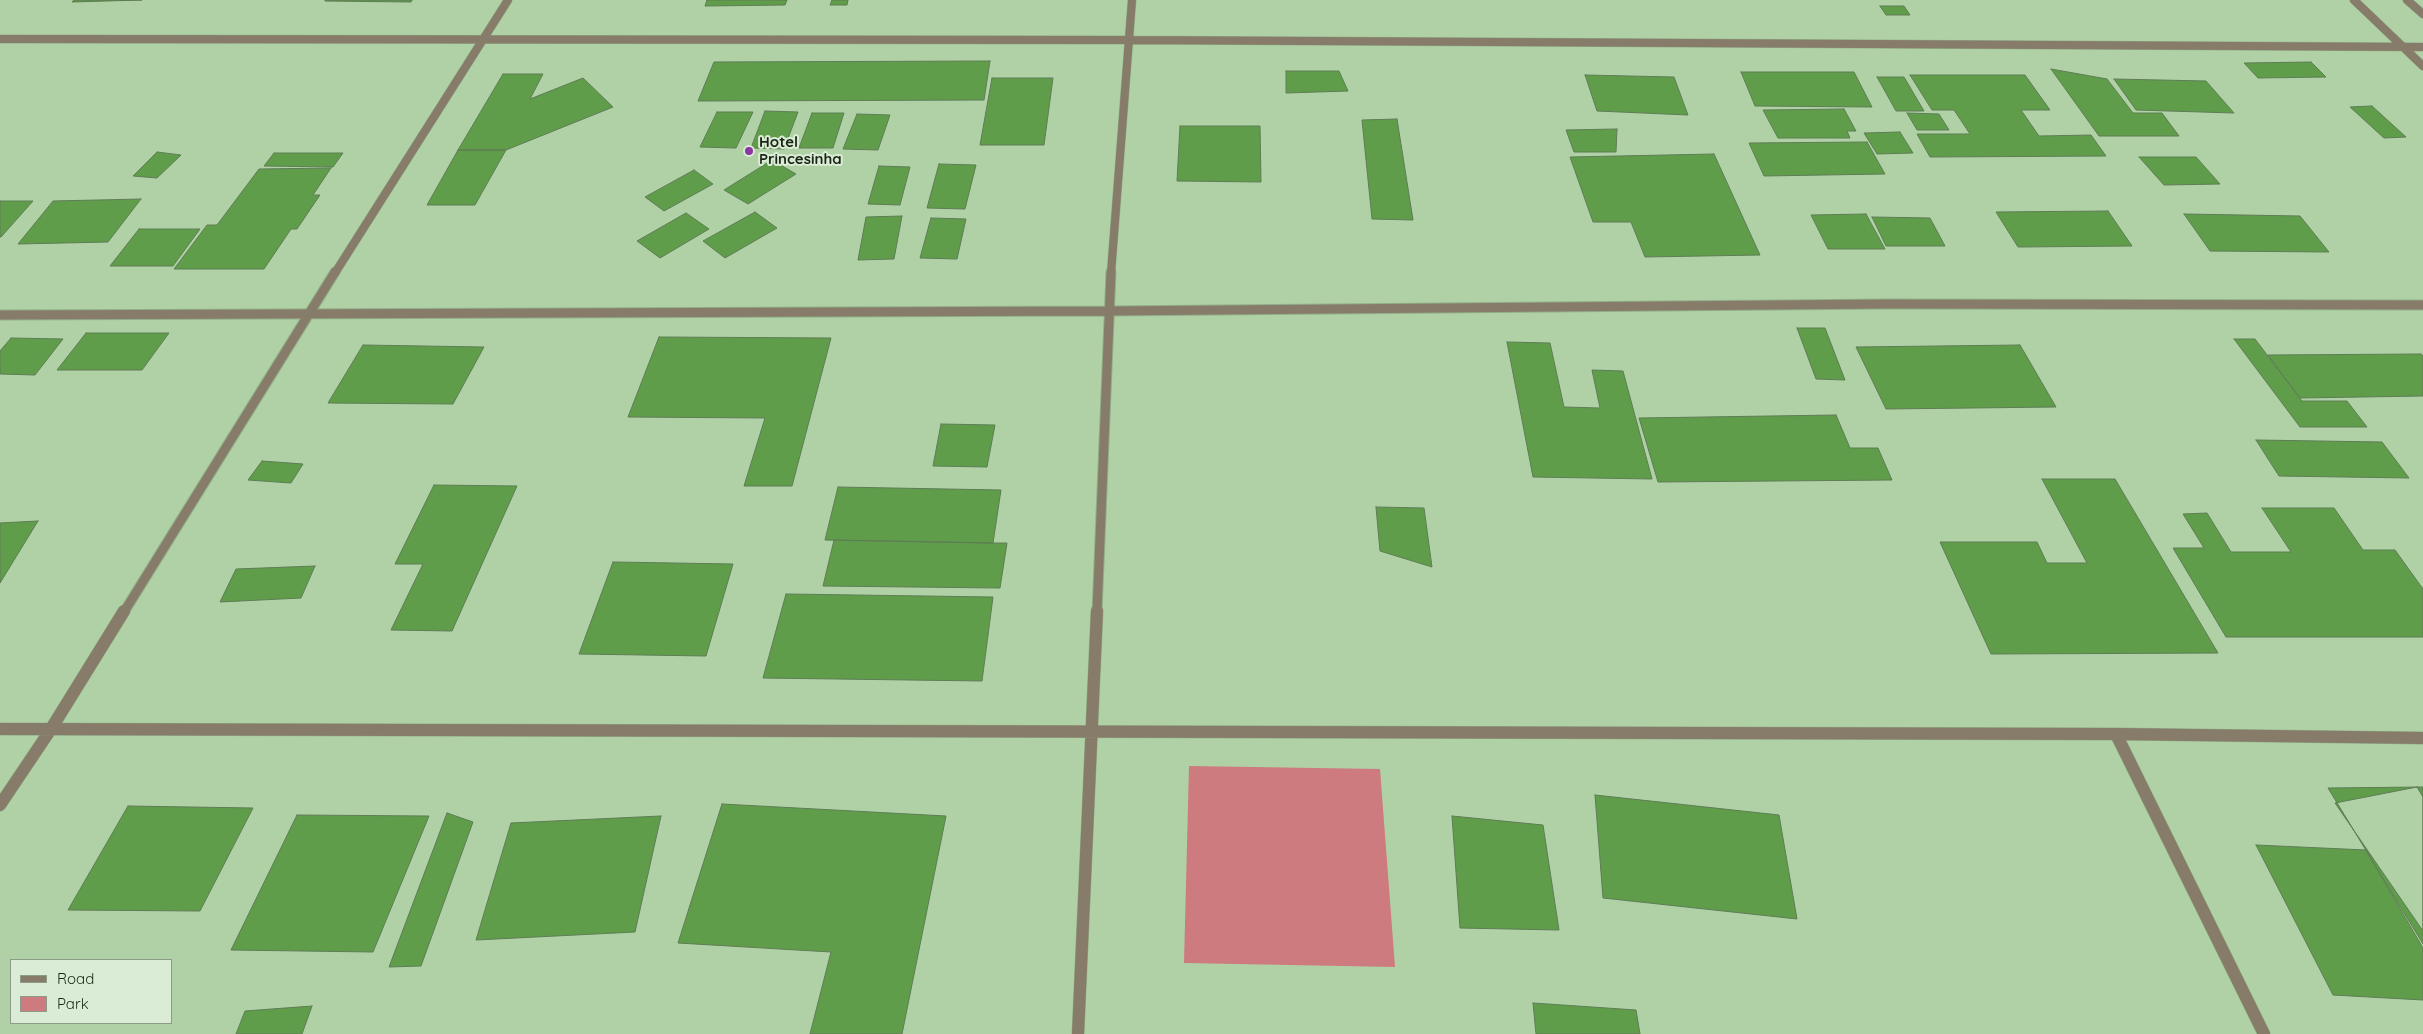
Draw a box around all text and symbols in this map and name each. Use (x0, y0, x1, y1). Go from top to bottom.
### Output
place label: Hotel Princesinha (759, 133, 842, 168)
marker: Hotel Princesinha (743, 145, 755, 157)
legend (10, 959, 172, 1024)
text: Road (57, 969, 94, 988)
text: Park (57, 994, 89, 1013)

